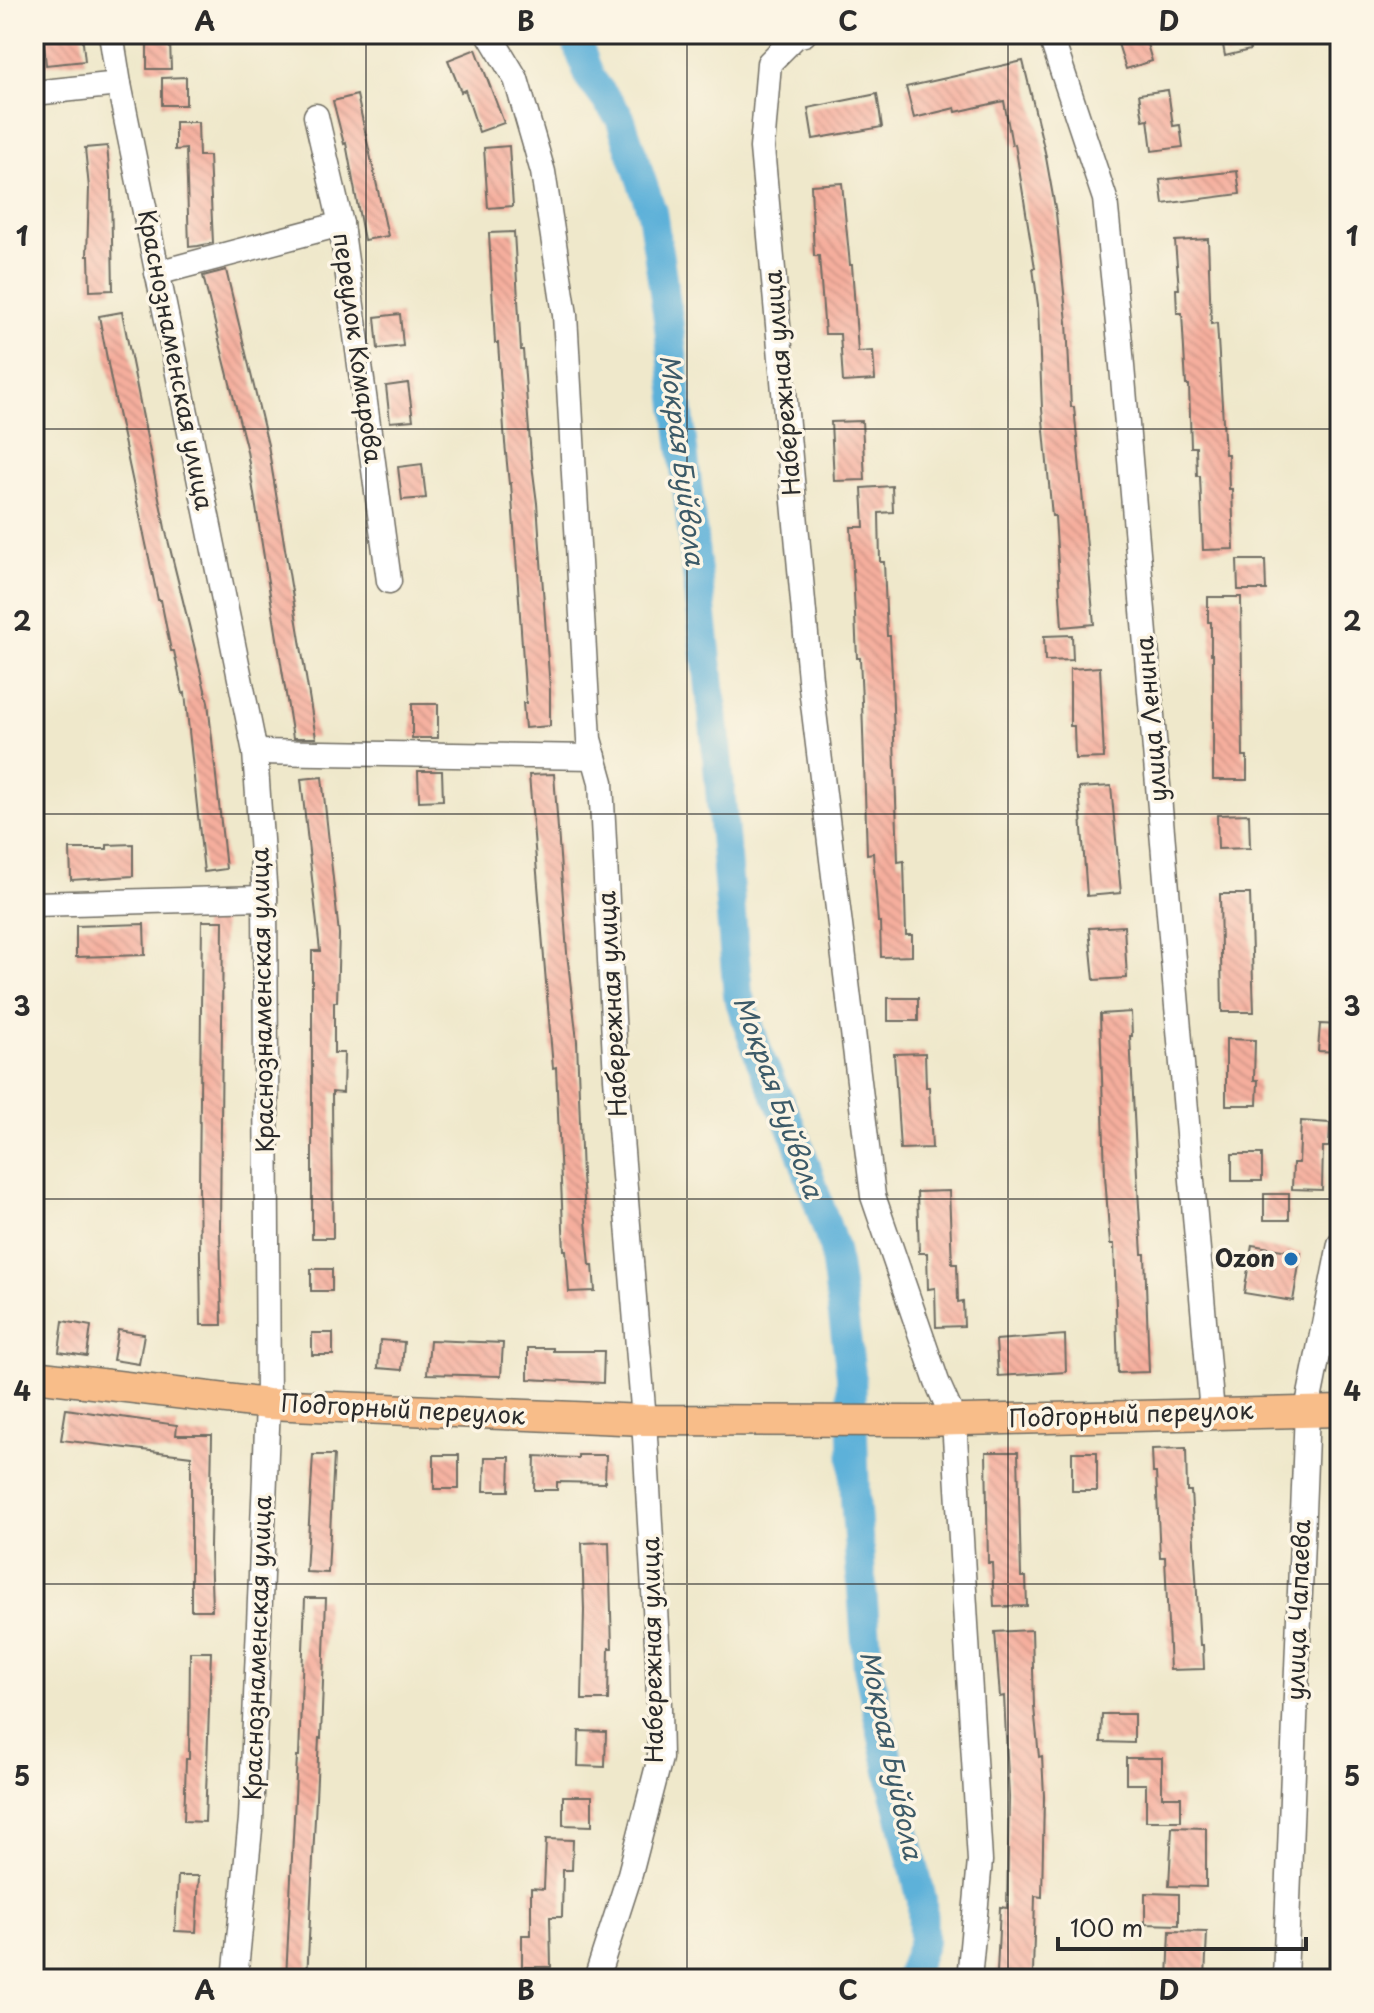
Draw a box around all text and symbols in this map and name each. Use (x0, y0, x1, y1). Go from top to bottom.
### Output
text: A (195, 1, 215, 40)
text: B (517, 1, 535, 40)
text: C (838, 1, 858, 40)
text: D (1159, 1, 1179, 40)
street label: Краснознаменская улица (130, 206, 224, 513)
text: 1 (16, 216, 28, 255)
text: 1 (1346, 216, 1358, 255)
street label: переулок Комарова (325, 230, 393, 465)
street label: Набережная улица (753, 269, 809, 497)
water label: Мокрая Буйвола (651, 352, 716, 568)
text: 2 (13, 601, 31, 640)
text: 2 (1343, 601, 1361, 640)
street label: улица Ленина (1125, 635, 1175, 804)
street label: Краснознаменская улица (240, 847, 282, 1153)
street label: Набережная улица (587, 890, 635, 1118)
text: 3 (13, 986, 31, 1025)
text: 3 (1343, 986, 1361, 1025)
water label: Мокрая Буйвола (725, 990, 834, 1204)
place label: Ozon (1215, 1239, 1275, 1275)
marker: Ozon (1282, 1250, 1300, 1268)
text: 4 (13, 1371, 31, 1410)
text: 4 (1343, 1371, 1361, 1410)
street label: Подгорный переулок (280, 1384, 527, 1432)
street label: Подгорный переулок (1008, 1391, 1255, 1435)
street label: Краснознаменская улица (233, 1495, 279, 1801)
street label: улица Чапаева (1276, 1519, 1318, 1701)
street label: Набережная улица (631, 1537, 671, 1763)
water label: Мокрая Буйвола (851, 1647, 934, 1863)
text: 5 (14, 1756, 30, 1795)
text: 5 (1344, 1756, 1360, 1795)
scale bar (1058, 1901, 1306, 1951)
text: 100 m (1070, 1909, 1143, 1945)
text: A (195, 1970, 215, 2009)
text: B (517, 1970, 535, 2009)
text: C (838, 1970, 858, 2009)
text: D (1159, 1970, 1179, 2009)

